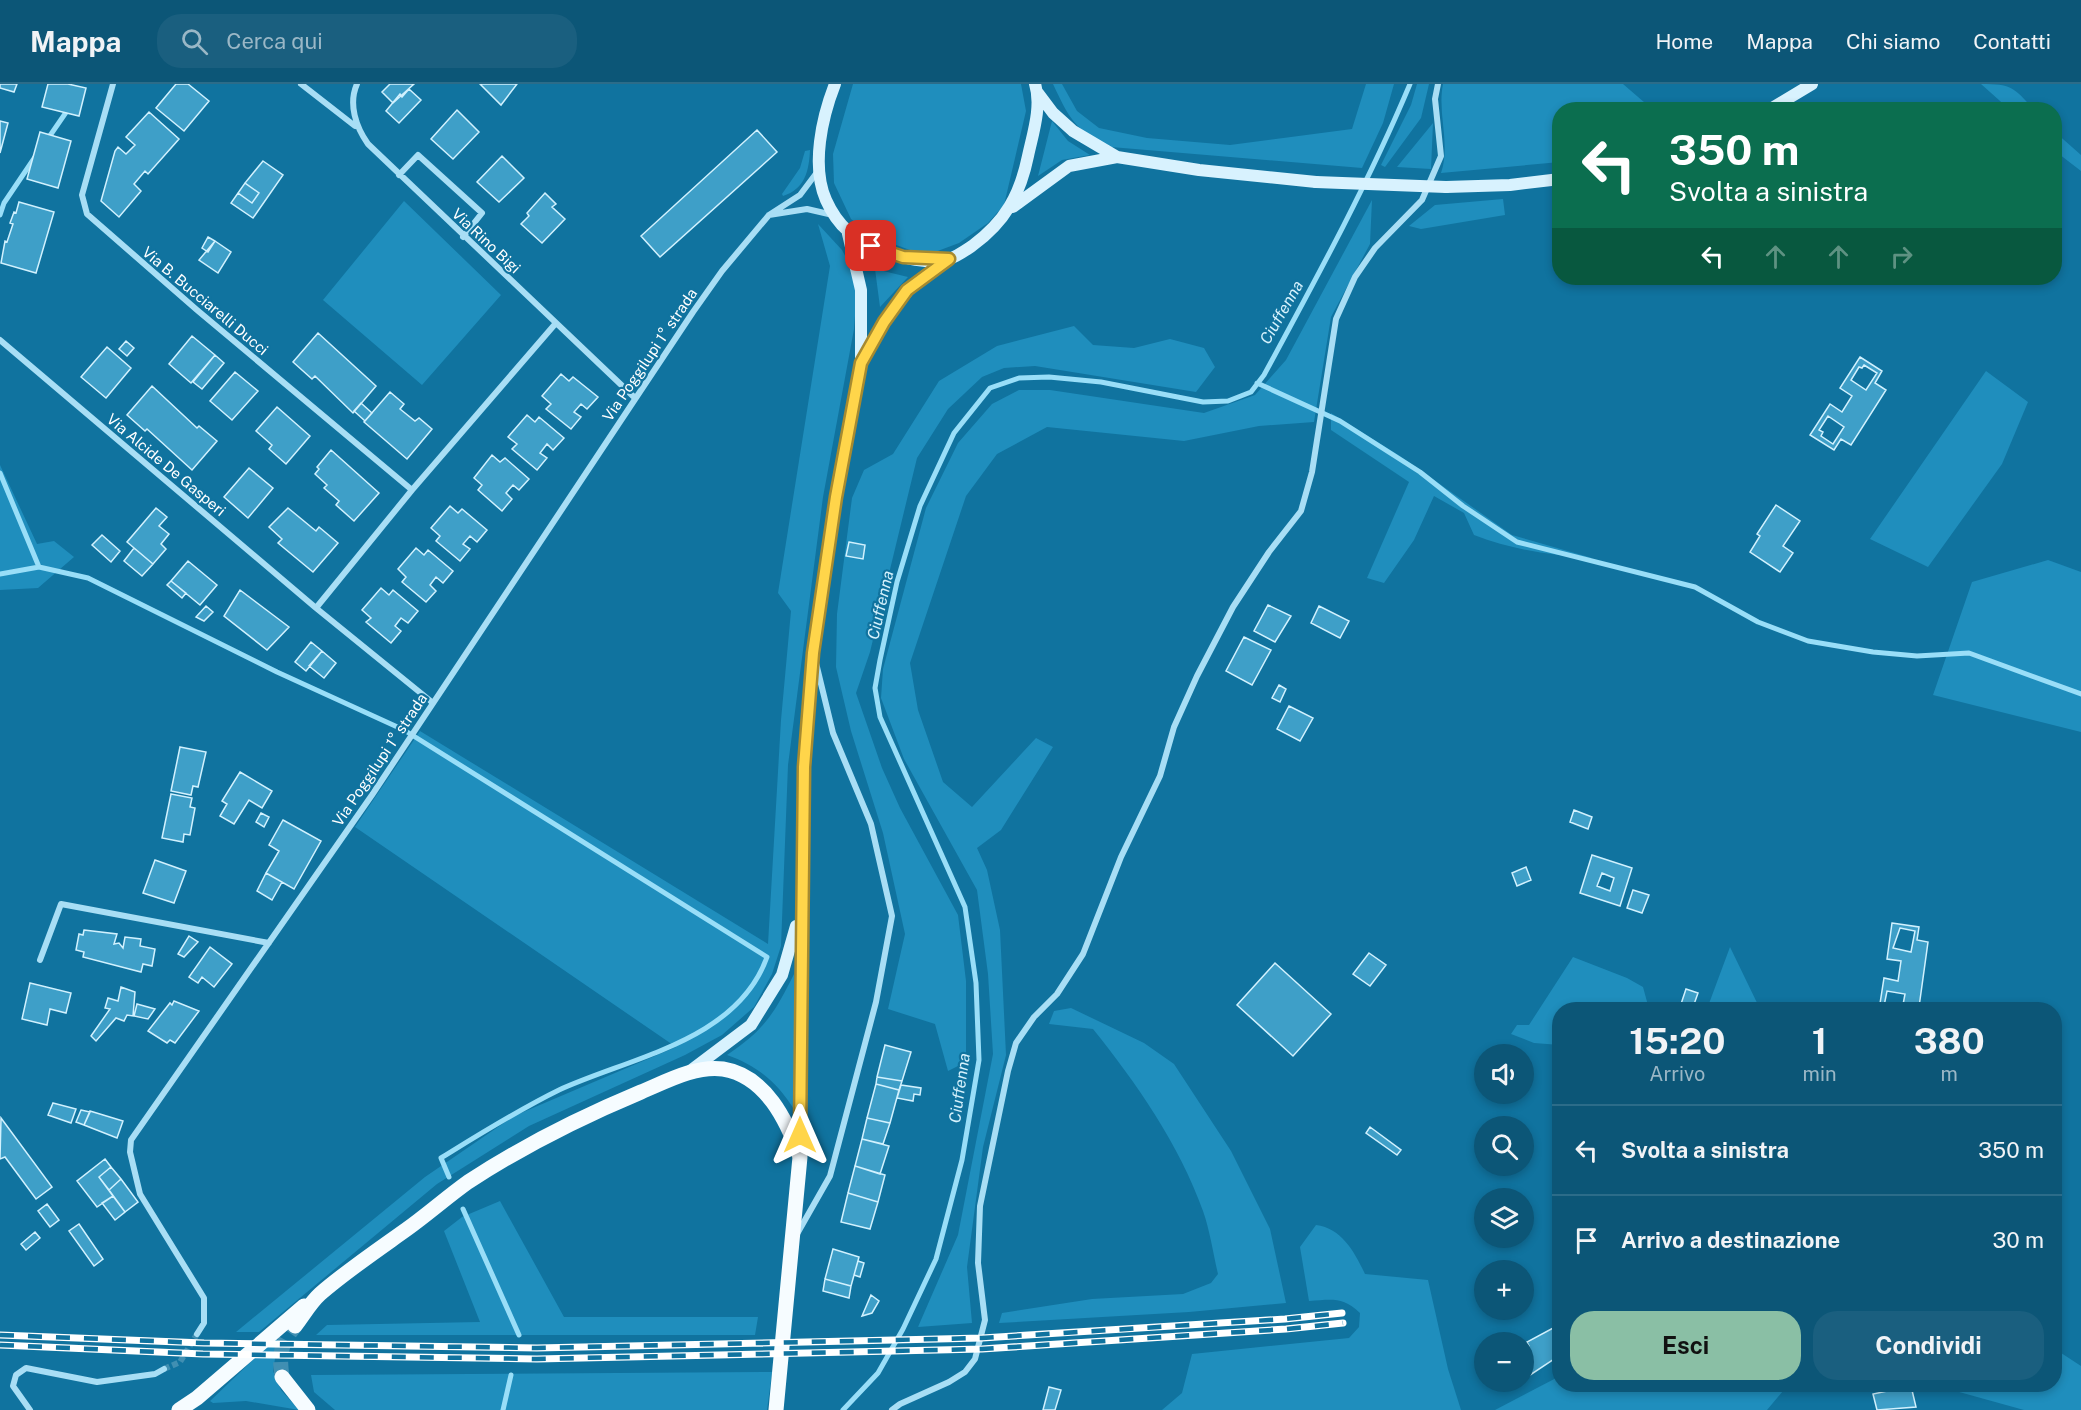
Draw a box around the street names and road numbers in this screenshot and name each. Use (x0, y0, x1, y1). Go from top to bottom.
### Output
street label: Via Rino Bigi (449, 205, 524, 277)
street label: Via B. Bucciarelli Ducci (139, 243, 272, 358)
street label: Via Poggilupi 1° strada (599, 285, 700, 424)
street label: Via Alcide De Gasperi (104, 410, 229, 519)
street label: Via Poggilupi 1° strada (329, 690, 430, 829)

